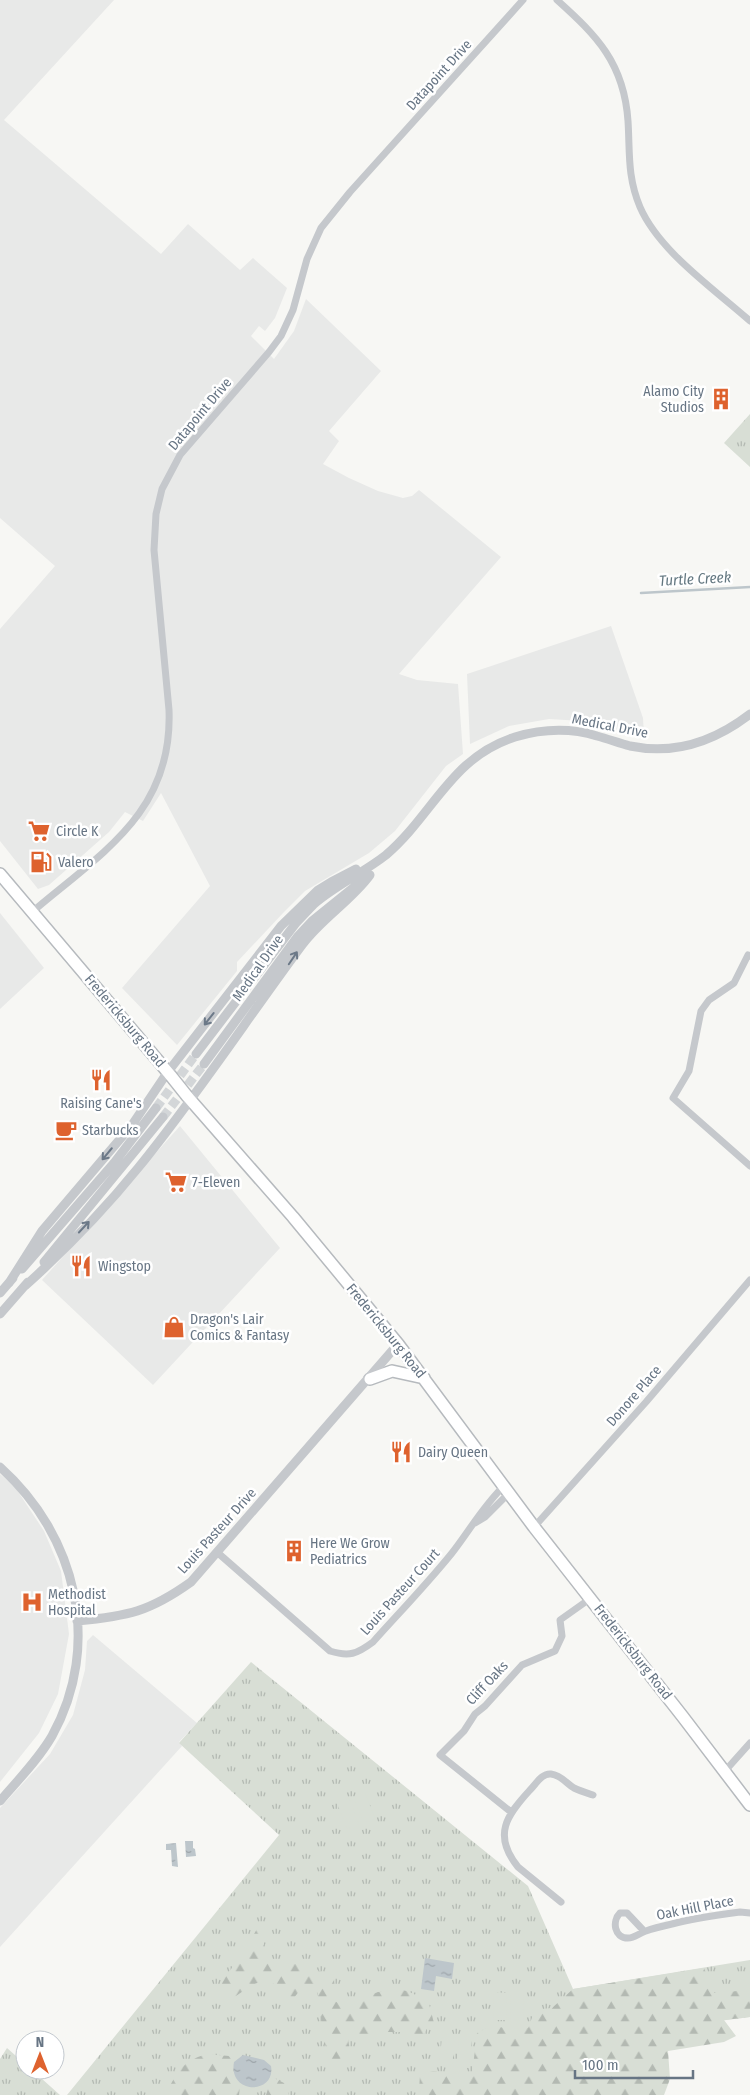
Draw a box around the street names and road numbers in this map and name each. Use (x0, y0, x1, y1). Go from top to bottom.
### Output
street label: Datapoint Drive (403, 36, 475, 114)
street label: Datapoint Drive (165, 374, 235, 454)
street label: Medical Drive (571, 710, 650, 742)
street label: Medical Drive (229, 931, 287, 1004)
street label: Fredericksburg Road (81, 971, 169, 1071)
street label: Fredericksburg Road (343, 1280, 429, 1382)
street label: Donore Place (603, 1362, 665, 1430)
street label: Louis Pasteur Drive (174, 1485, 260, 1577)
street label: Louis Pasteur Court (357, 1545, 444, 1639)
street label: Fredericksburg Road (590, 1601, 676, 1703)
street label: Cliff Oaks (462, 1657, 512, 1709)
street label: Oak Hill Place (655, 1892, 735, 1924)

